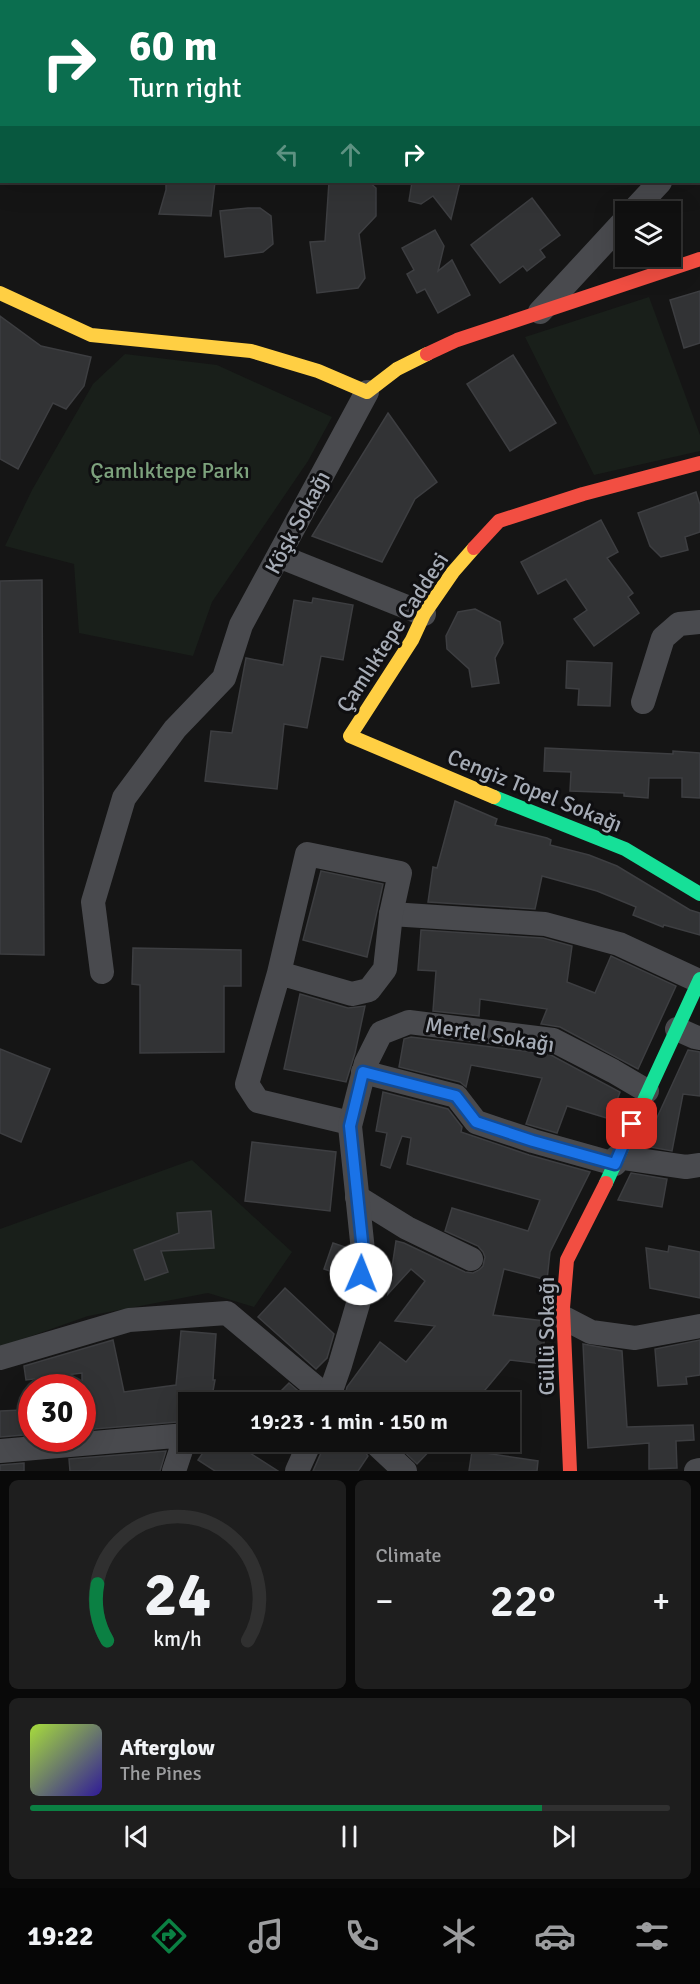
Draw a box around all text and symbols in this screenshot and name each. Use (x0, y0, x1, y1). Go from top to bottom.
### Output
text: 60 m (129, 21, 218, 72)
icon: right (30, 24, 108, 102)
text: Turn right (129, 72, 242, 105)
icon: left (271, 138, 304, 171)
icon: ahead (334, 138, 367, 171)
icon: right (397, 138, 430, 171)
map controls (615, 201, 681, 267)
button: layers (615, 201, 681, 267)
park label: Çamlıktepe Parkı (90, 457, 250, 484)
street label: Köşk Sokağı (259, 466, 336, 578)
street label: Çamlıktepe Caddesi (331, 547, 454, 717)
street label: Cengiz Topel Sokağı (444, 743, 626, 838)
street label: Mertel Sokağı (423, 1011, 556, 1058)
pin (606, 1098, 657, 1149)
icon: arrive (615, 1107, 648, 1140)
position arrow (329, 1242, 393, 1306)
street label: Güllü Sokağı (533, 1277, 560, 1395)
speed limit sign: 30 (18, 1374, 96, 1452)
text: 19:23 · 1 min · 150 m (250, 1408, 448, 1435)
text: Climate (376, 1543, 441, 1568)
text: 24 (144, 1556, 211, 1633)
text: 22° (490, 1574, 556, 1629)
text: − (376, 1581, 393, 1622)
text: + (652, 1581, 670, 1622)
text: km/h (153, 1627, 202, 1653)
text: Afterglow (120, 1734, 215, 1761)
text: The Pines (120, 1761, 202, 1786)
icon: previous (120, 1820, 153, 1853)
icon: pause (333, 1820, 366, 1853)
icon: next (547, 1820, 580, 1853)
icon: directions (148, 1915, 190, 1957)
icon: music (245, 1915, 287, 1957)
icon: phone (341, 1915, 383, 1957)
icon: climate (438, 1915, 480, 1957)
icon: car (534, 1915, 576, 1957)
icon: filters (631, 1915, 673, 1957)
text: 19:22 (27, 1920, 94, 1953)

